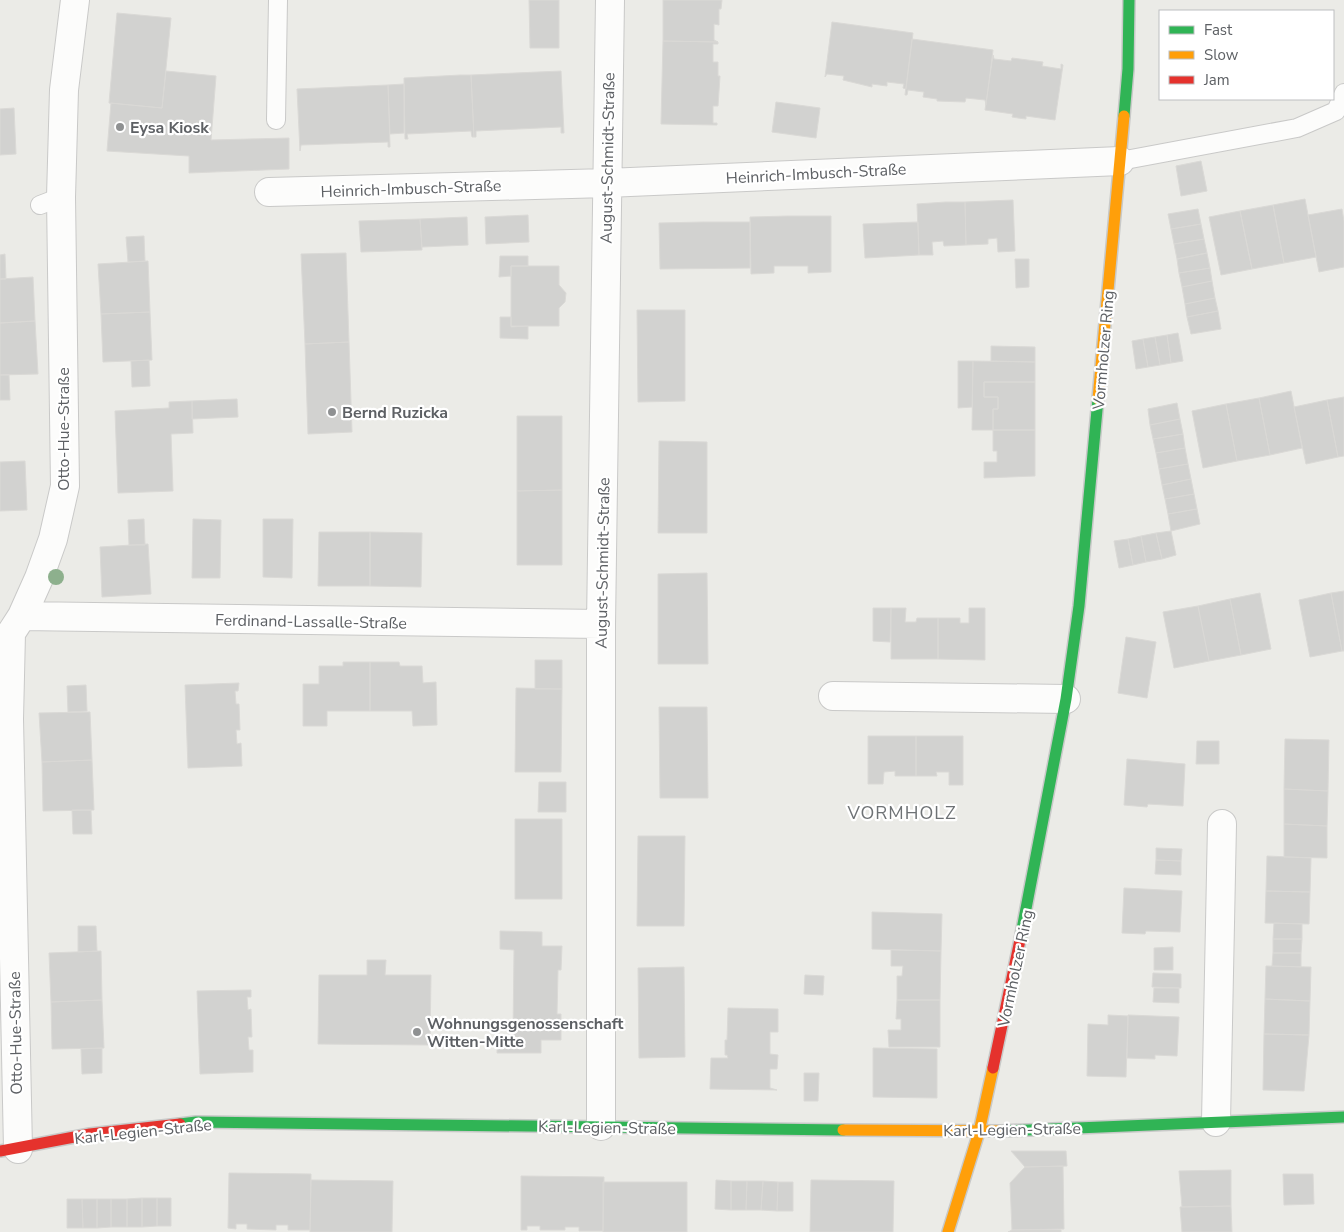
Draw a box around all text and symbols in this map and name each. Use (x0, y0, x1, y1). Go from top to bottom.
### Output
legend (1159, 10, 1334, 100)
text: Fast (1204, 20, 1233, 40)
text: Slow (1204, 45, 1239, 65)
text: Jam (1203, 70, 1230, 90)
street label: August-Schmidt-Straße (596, 72, 620, 244)
place label: Eysa Kiosk (130, 117, 209, 139)
marker: Eysa Kiosk (114, 121, 126, 133)
street label: Heinrich-Imbusch-Straße (725, 158, 907, 190)
street label: Heinrich-Imbusch-Straße (320, 175, 502, 203)
street label: Vormholzer Ring (1088, 290, 1120, 412)
street label: Otto-Hue-Straße (53, 367, 75, 491)
place label: Bernd Ruzicka (342, 402, 448, 424)
marker: Bernd Ruzicka (326, 406, 338, 418)
street label: August-Schmidt-Straße (591, 477, 615, 649)
street label: Ferdinand-Lassalle-Straße (215, 609, 407, 635)
district label: VORMHOLZ (846, 801, 957, 825)
street label: Vormholzer Ring (993, 907, 1039, 1030)
street label: Otto-Hue-Straße (4, 971, 28, 1095)
place label: Wohnungsgenossenschaft Witten-Mitte (427, 1013, 624, 1053)
marker: Wohnungsgenossenschaft Witten-Mitte (411, 1026, 423, 1038)
street label: Karl-Legien-Straße (73, 1114, 213, 1150)
street label: Karl-Legien-Straße (538, 1116, 676, 1140)
street label: Karl-Legien-Straße (943, 1118, 1081, 1142)

